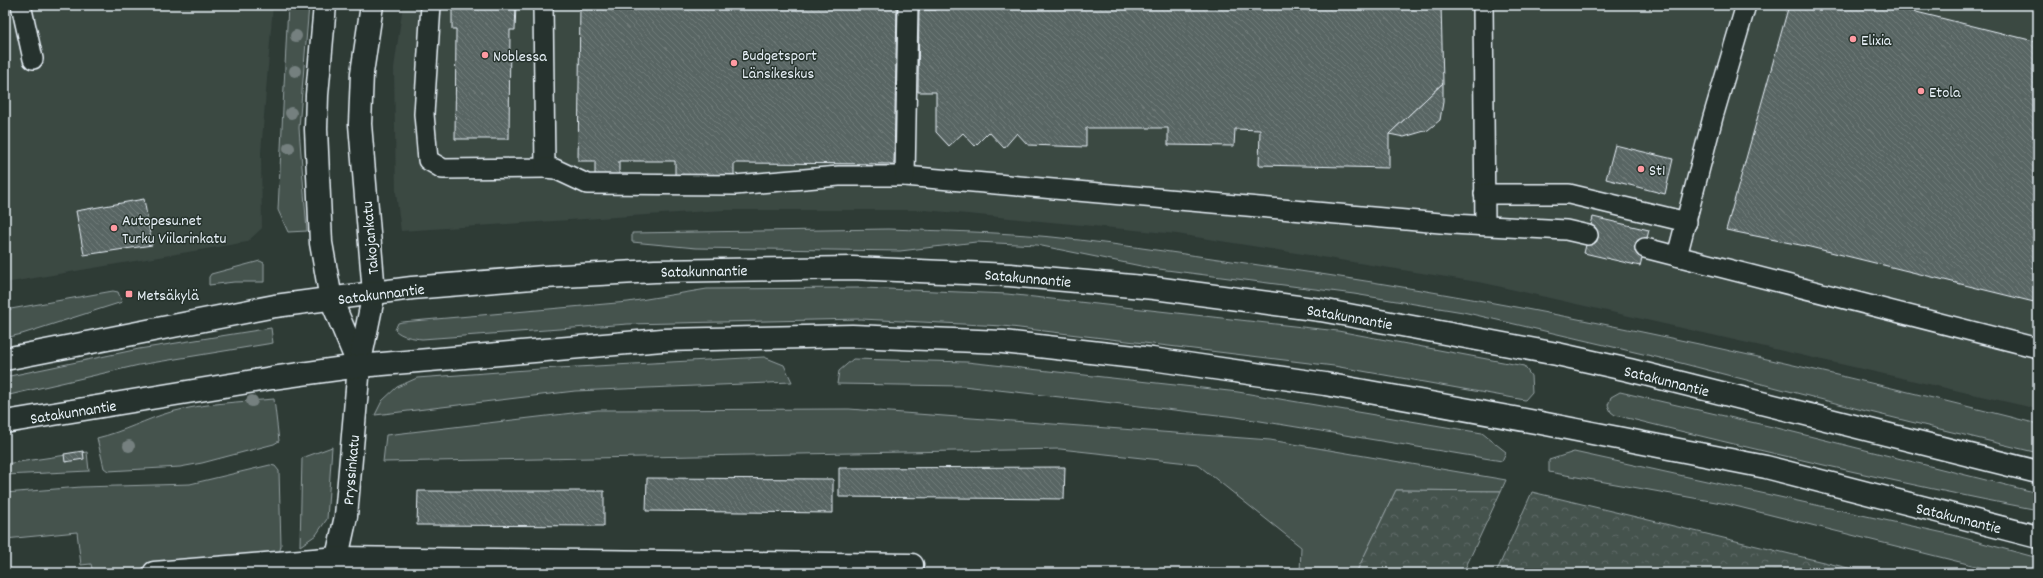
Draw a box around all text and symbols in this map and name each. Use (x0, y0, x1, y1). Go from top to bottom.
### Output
place label: Elixia (1861, 30, 1892, 53)
marker: Elixia (1848, 34, 1858, 44)
place label: Budgetsport Länsikeskus (742, 45, 817, 86)
place label: Noblessa (493, 46, 547, 69)
marker: Noblessa (480, 50, 490, 60)
marker: Budgetsport Länsikeskus (729, 58, 739, 68)
place label: Etola (1929, 82, 1961, 105)
marker: Etola (1916, 86, 1926, 96)
place label: St1 (1649, 160, 1665, 183)
marker: St1 (1636, 164, 1646, 174)
street label: Takojankatu (357, 200, 386, 275)
place label: Autopesu.net Turku Viilarinkatu (122, 210, 226, 251)
marker: Autopesu.net Turku Viilarinkatu (109, 223, 119, 233)
street label: Satakunnantie (660, 260, 748, 285)
street label: Satakunnantie (983, 264, 1072, 295)
street label: Satakunnantie (337, 279, 426, 312)
place label: Metsäkylä (137, 285, 199, 308)
marker: Metsäkylä (124, 289, 134, 299)
street label: Satakunnantie (1305, 300, 1394, 337)
street label: Satakunnantie (1621, 361, 1711, 404)
street label: Satakunnantie (29, 395, 118, 432)
street label: Pryssinkatu (338, 434, 367, 506)
street label: Satakunnantie (1913, 498, 2003, 541)

